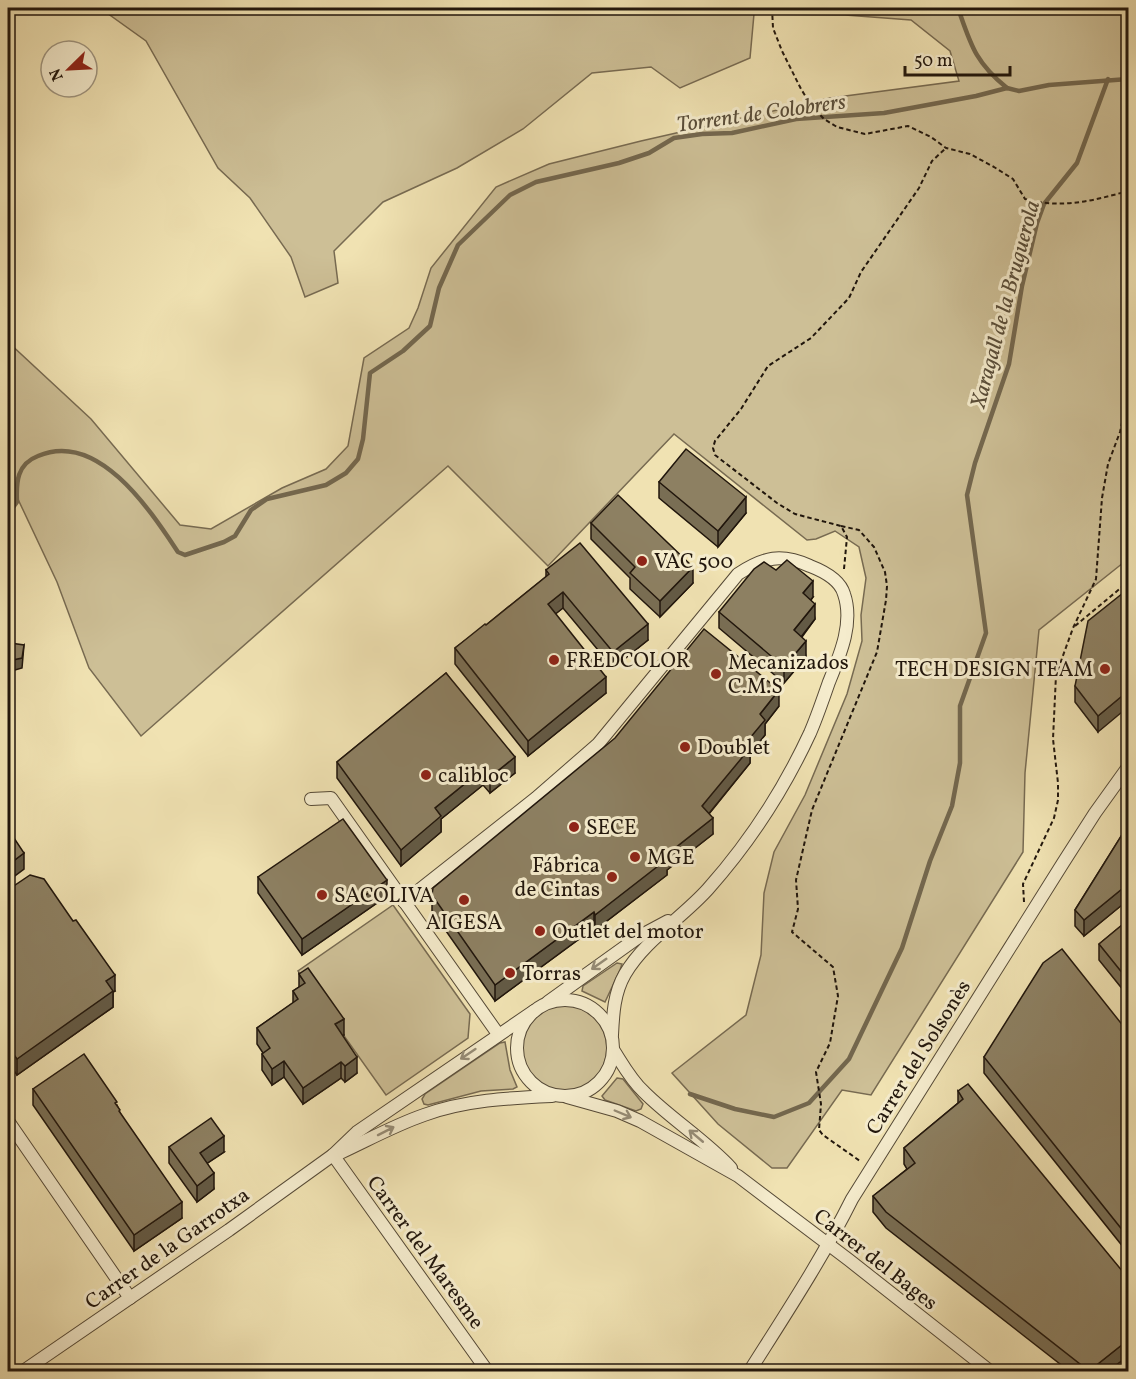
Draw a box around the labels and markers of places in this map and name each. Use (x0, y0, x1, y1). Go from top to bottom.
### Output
place label: VAC 500 (654, 548, 733, 577)
marker: VAC 500 (635, 554, 649, 568)
place label: FREDCOLOR (566, 647, 690, 676)
place label: Mecanizados C.M.S (728, 649, 849, 702)
marker: FREDCOLOR (547, 653, 561, 667)
place label: TECH DESIGN TEAM (895, 656, 1093, 685)
marker: TECH DESIGN TEAM (1098, 662, 1112, 676)
marker: Mecanizados C.M.S (709, 667, 723, 681)
place label: Doublet (697, 734, 770, 763)
marker: Doublet (678, 740, 692, 754)
place label: calibloc (438, 762, 509, 791)
marker: calibloc (419, 768, 433, 782)
place label: SECE (586, 814, 637, 843)
marker: SECE (567, 820, 581, 834)
place label: MGE (647, 844, 695, 873)
marker: MGE (628, 850, 642, 864)
place label: Fábrica de Cintas (515, 852, 600, 905)
marker: Fábrica de Cintas (605, 870, 619, 884)
place label: SACOLIVA (334, 882, 434, 911)
marker: SACOLIVA (315, 888, 329, 902)
marker: AIGESA (457, 893, 471, 907)
place label: AIGESA (426, 909, 502, 938)
place label: Outlet del motor (552, 918, 704, 947)
marker: Outlet del motor (533, 924, 547, 938)
place label: Torras (522, 960, 581, 989)
marker: Torras (503, 966, 517, 980)

